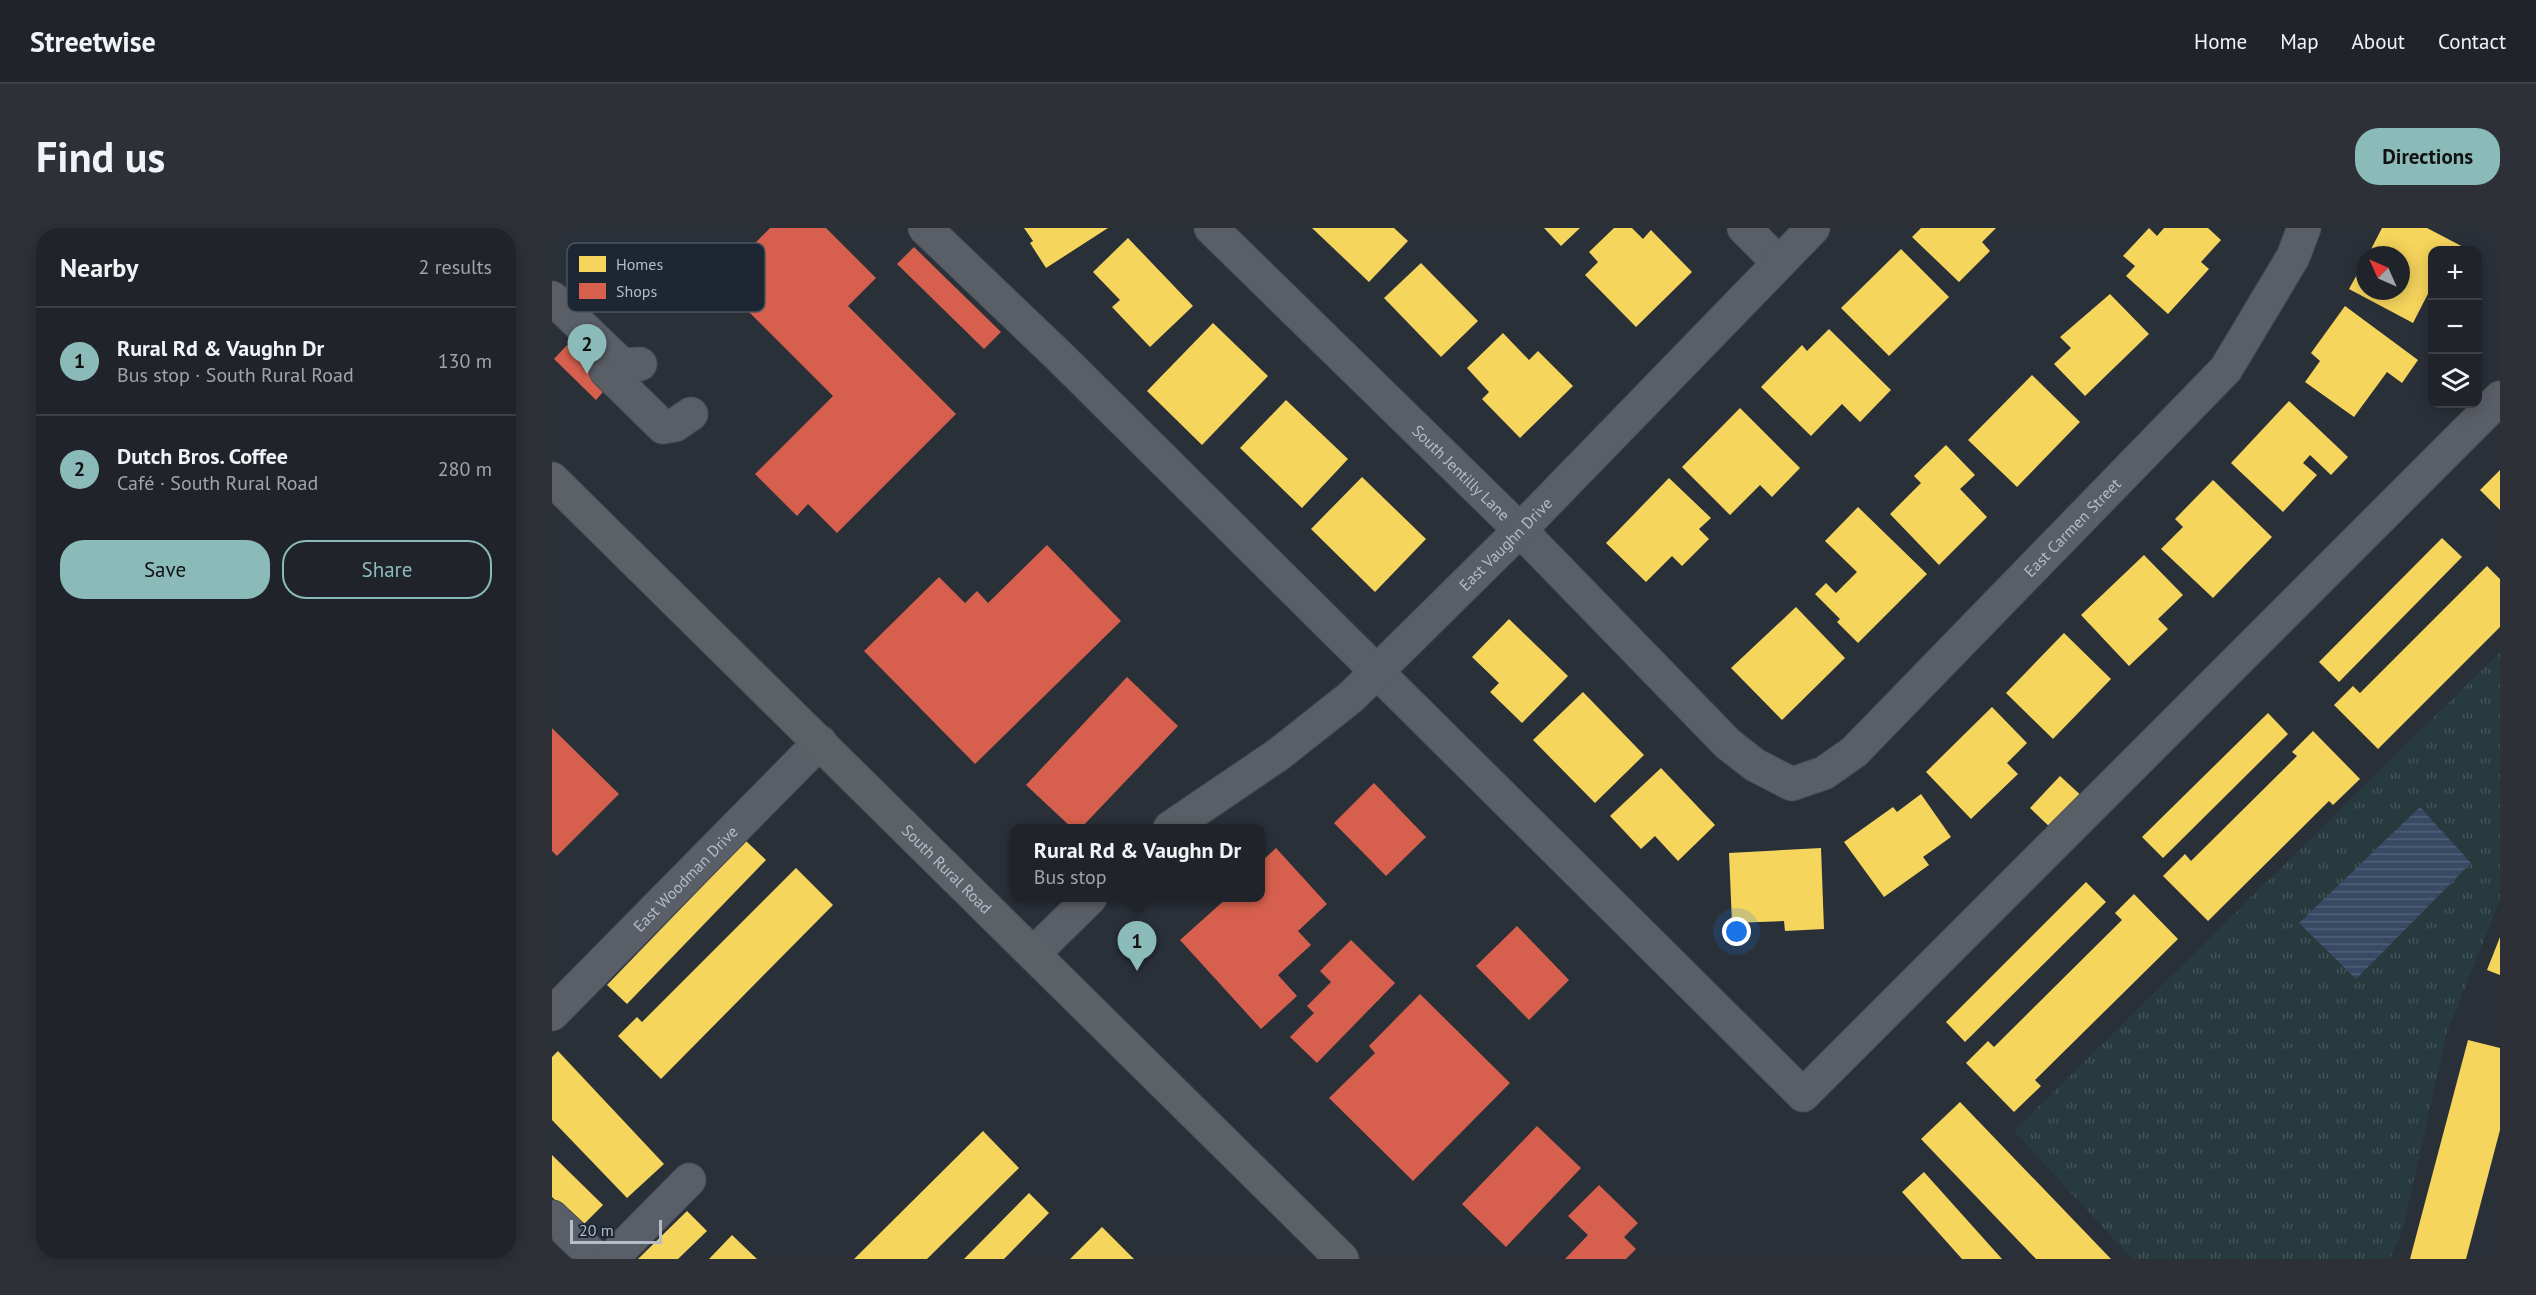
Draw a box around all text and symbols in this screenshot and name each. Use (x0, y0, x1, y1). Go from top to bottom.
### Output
text: Streetwise (30, 23, 156, 60)
text: Home (2194, 28, 2247, 55)
text: Map (2280, 28, 2319, 55)
text: About (2352, 28, 2405, 55)
text: Contact (2438, 28, 2506, 55)
button: Directions (2355, 128, 2500, 185)
text: Find us (36, 129, 165, 184)
legend (567, 243, 765, 312)
north arrow (2356, 246, 2410, 300)
map controls (2428, 246, 2482, 408)
button: + (2428, 246, 2482, 300)
text: Nearby (60, 251, 138, 284)
text: 2 results (419, 254, 492, 280)
text: Homes (616, 254, 663, 274)
text: Shops (616, 281, 657, 301)
button: − (2428, 300, 2482, 354)
pin: 2 (567, 324, 606, 374)
text: Rural Rd & Vaughn Dr (117, 334, 324, 362)
text: 1 (74, 348, 85, 374)
text: 130 m (438, 348, 492, 374)
button: layers (2428, 354, 2482, 408)
text: Bus stop · South Rural Road (117, 362, 354, 388)
street label: South Jentilly Lane (1408, 420, 1514, 525)
text: Dutch Bros. Coffee (117, 442, 288, 470)
text: 2 (74, 456, 85, 482)
text: 280 m (438, 456, 492, 482)
text: Café · South Rural Road (117, 470, 318, 496)
street label: East Carmen Street (2020, 473, 2125, 581)
street label: East Vaughn Drive (1455, 493, 1556, 595)
button: Save (60, 540, 270, 599)
button: Share (282, 540, 492, 599)
street label: South Rural Road (898, 820, 996, 918)
street label: East Woodman Drive (629, 821, 742, 936)
popup (1010, 824, 1265, 902)
text: Rural Rd & Vaughn Dr (1034, 836, 1241, 864)
text: Bus stop (1034, 864, 1107, 890)
your location (1722, 917, 1751, 946)
pin: 1 (1118, 922, 1156, 971)
scale bar (570, 1217, 662, 1244)
text: 20 m (579, 1220, 614, 1240)

